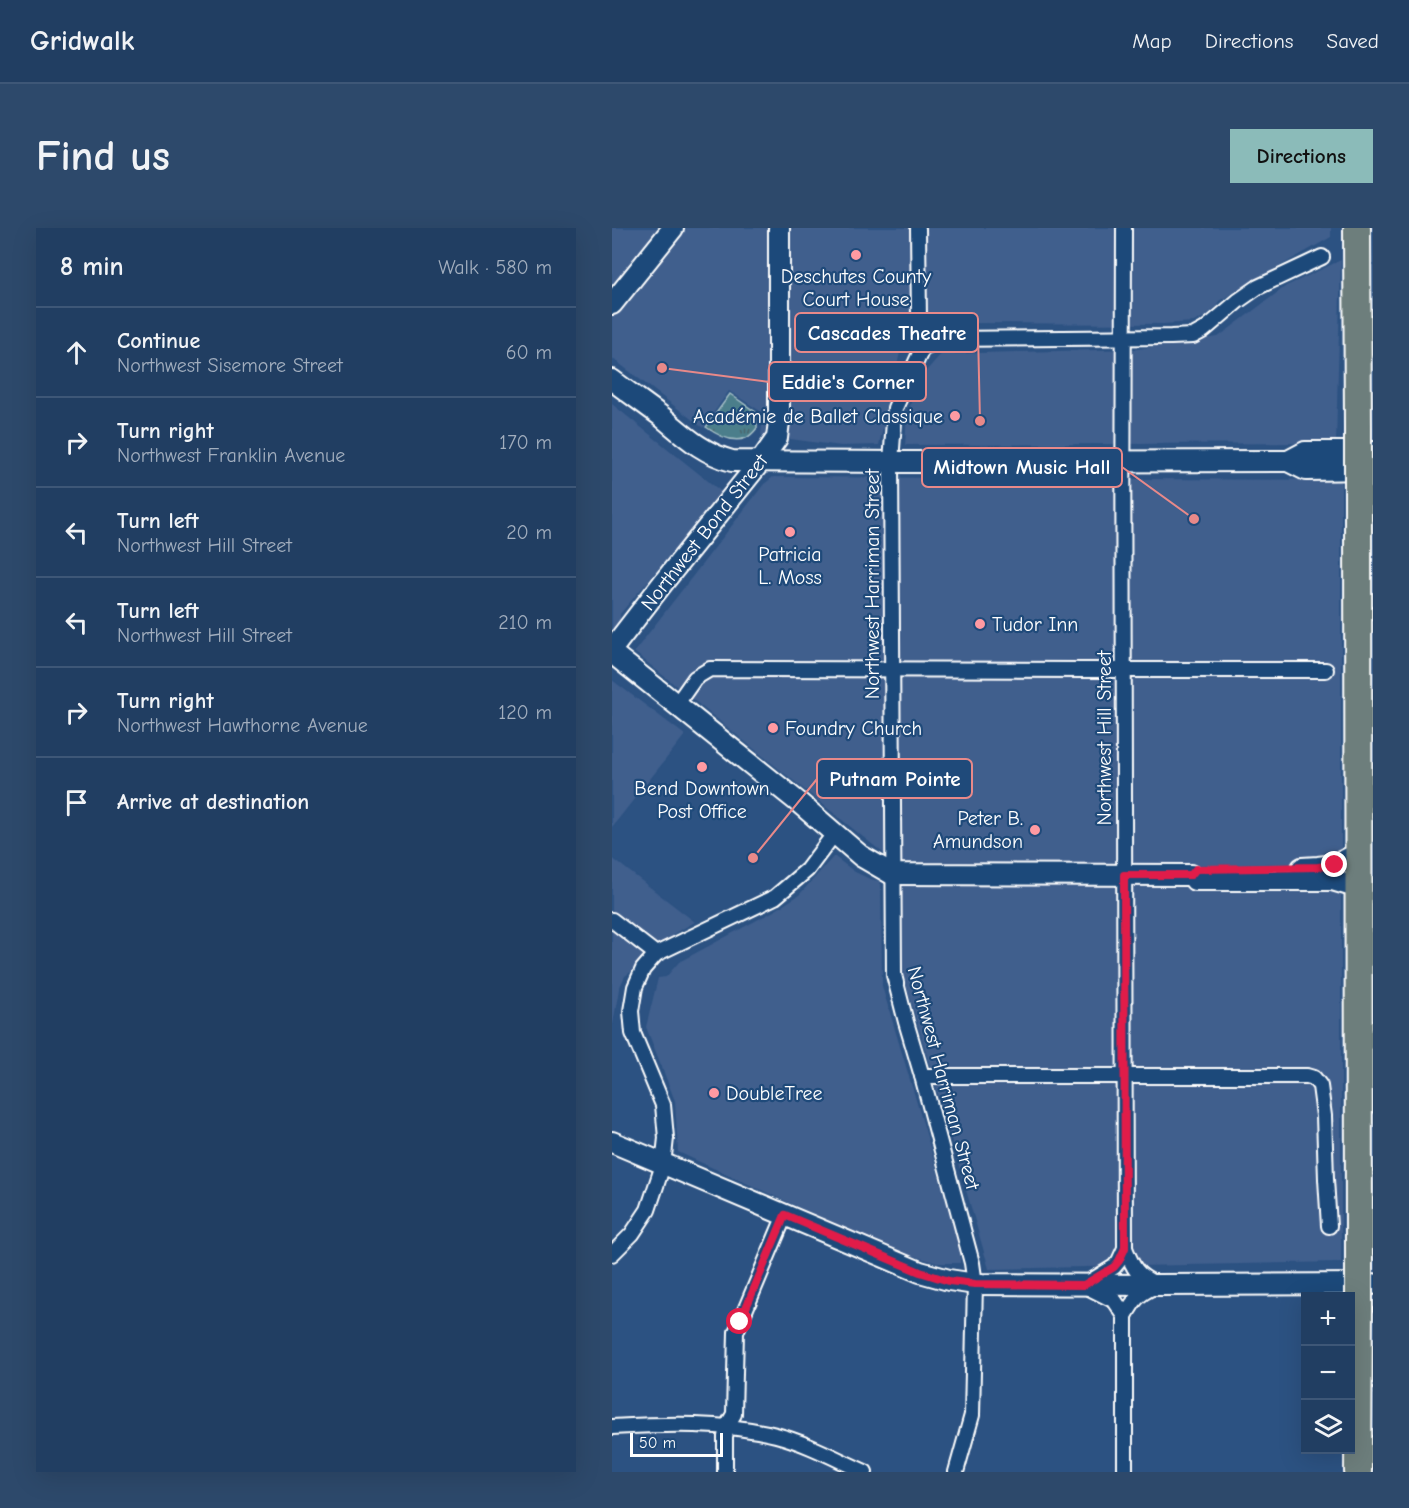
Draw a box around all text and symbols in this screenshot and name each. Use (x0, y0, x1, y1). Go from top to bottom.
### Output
text: Gridwalk (30, 25, 134, 57)
text: Map (1132, 29, 1172, 53)
text: Directions (1205, 29, 1294, 53)
text: Saved (1327, 29, 1379, 53)
button: Directions (1230, 129, 1373, 183)
text: Find us (36, 132, 170, 181)
marker: Deschutes County Court House (849, 248, 863, 262)
text: 8 min (60, 252, 124, 282)
text: Walk · 580 m (438, 256, 552, 279)
place label: Deschutes County Court House (781, 265, 931, 311)
callout: Cascades Theatre (795, 313, 978, 352)
text: Cascades Theatre (808, 321, 966, 345)
text: Continue (117, 328, 200, 354)
icon: ahead (60, 336, 93, 369)
text: 60 m (506, 341, 552, 364)
text: Northwest Sisemore Street (117, 354, 343, 377)
callout: Eddie's Corner (769, 362, 926, 401)
text: Eddie's Corner (782, 370, 915, 394)
place label: Académie de Ballet Classique (693, 405, 943, 428)
marker: Académie de Ballet Classique (948, 409, 962, 423)
text: Turn right (117, 418, 214, 444)
icon: right (60, 426, 93, 459)
text: 170 m (499, 431, 552, 454)
text: Northwest Franklin Avenue (117, 444, 345, 467)
callout: Midtown Music Hall (922, 448, 1122, 487)
street label: Northwest Bond Street (636, 449, 773, 615)
text: Midtown Music Hall (934, 455, 1110, 479)
street label: Northwest Harriman Street (861, 468, 884, 699)
text: Turn left (117, 508, 199, 534)
icon: left (60, 516, 93, 549)
text: 20 m (506, 521, 552, 544)
marker: Patricia L. Moss (783, 525, 797, 539)
text: Northwest Hill Street (117, 534, 292, 557)
place label: Patricia L. Moss (758, 543, 822, 589)
text: Turn left (117, 598, 199, 624)
icon: left (60, 606, 93, 639)
text: 210 m (498, 611, 552, 634)
place label: Tudor Inn (992, 613, 1078, 636)
marker: Tudor Inn (973, 617, 987, 631)
text: Northwest Hill Street (117, 624, 292, 647)
street label: Northwest Hill Street (1093, 649, 1116, 825)
text: Turn right (117, 688, 214, 714)
icon: right (60, 696, 93, 729)
text: 120 m (498, 701, 552, 724)
text: Northwest Hawthorne Avenue (117, 714, 368, 737)
place label: Foundry Church (785, 717, 922, 740)
marker: Foundry Church (766, 721, 780, 735)
callout: Putnam Pointe (817, 759, 972, 798)
marker: Bend Downtown Post Office (695, 760, 709, 774)
text: Putnam Pointe (829, 767, 961, 791)
place label: Bend Downtown Post Office (634, 777, 770, 823)
icon: arrive (60, 786, 93, 819)
text: Arrive at destination (117, 789, 309, 815)
place label: Peter B. Amundson (933, 807, 1023, 853)
marker: Peter B. Amundson (1028, 823, 1042, 837)
route end (1321, 851, 1347, 877)
street label: Northwest Harriman Street (903, 964, 985, 1194)
place label: DoubleTree (726, 1082, 823, 1105)
marker: DoubleTree (707, 1086, 721, 1100)
map controls (1301, 1292, 1355, 1454)
button: + (1301, 1292, 1355, 1346)
route start (726, 1308, 752, 1334)
button: − (1301, 1346, 1355, 1400)
button: layers (1301, 1400, 1355, 1454)
scale bar (630, 1430, 723, 1458)
text: 50 m (639, 1434, 676, 1452)

